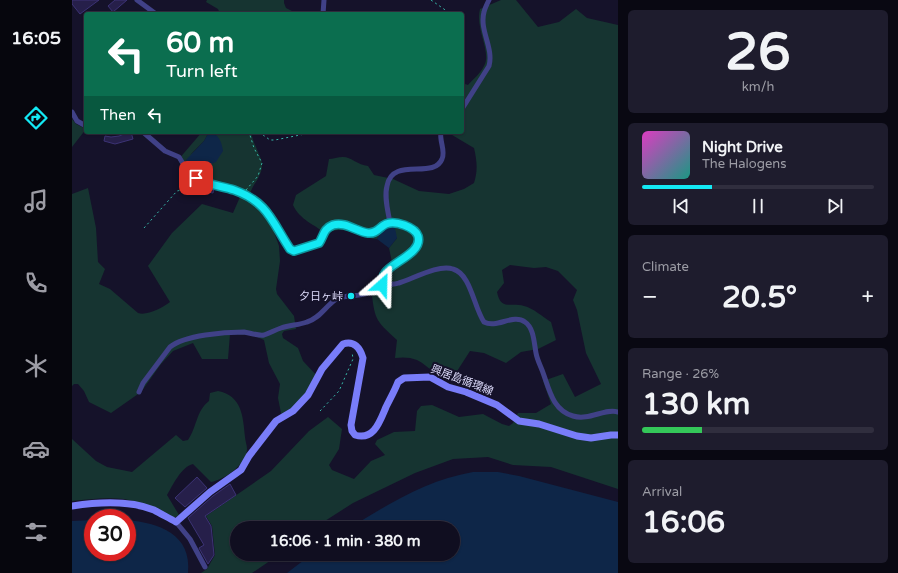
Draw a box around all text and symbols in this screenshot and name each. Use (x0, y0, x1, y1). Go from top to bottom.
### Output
text: 26 (725, 21, 791, 84)
text: 60 m (166, 26, 234, 60)
text: 16:05 (11, 27, 61, 49)
icon: left (100, 28, 152, 80)
text: Turn left (166, 60, 238, 82)
text: km/h (742, 79, 774, 95)
icon: directions (22, 104, 50, 132)
icon: left (144, 104, 166, 126)
text: Then (100, 106, 136, 124)
text: Night Drive (702, 138, 783, 156)
text: The Halogens (702, 156, 786, 172)
pin (179, 161, 213, 195)
icon: arrive (185, 167, 207, 189)
icon: music (22, 187, 50, 215)
icon: previous (670, 195, 692, 217)
icon: pause (747, 195, 769, 217)
icon: next (824, 195, 846, 217)
text: Climate (642, 259, 689, 275)
position arrow (361, 264, 403, 306)
icon: phone (22, 269, 50, 297)
text: 20.5° (722, 279, 797, 316)
text: − (642, 284, 658, 310)
text: + (862, 284, 874, 310)
place label: 夕日ヶ峠 (299, 290, 343, 303)
marker: 夕日ヶ峠 (346, 291, 356, 301)
icon: climate (22, 352, 50, 380)
street label: 興居島循環線 (429, 362, 495, 398)
text: Range · 26% (642, 366, 719, 382)
text: 130 km (642, 386, 750, 423)
icon: car (22, 435, 50, 463)
text: Arrival (642, 484, 682, 500)
text: 16:06 (642, 504, 725, 541)
speed limit sign: 30 (84, 509, 136, 561)
icon: filters (22, 518, 50, 546)
text: 16:06 · 1 min · 380 m (270, 532, 420, 550)

